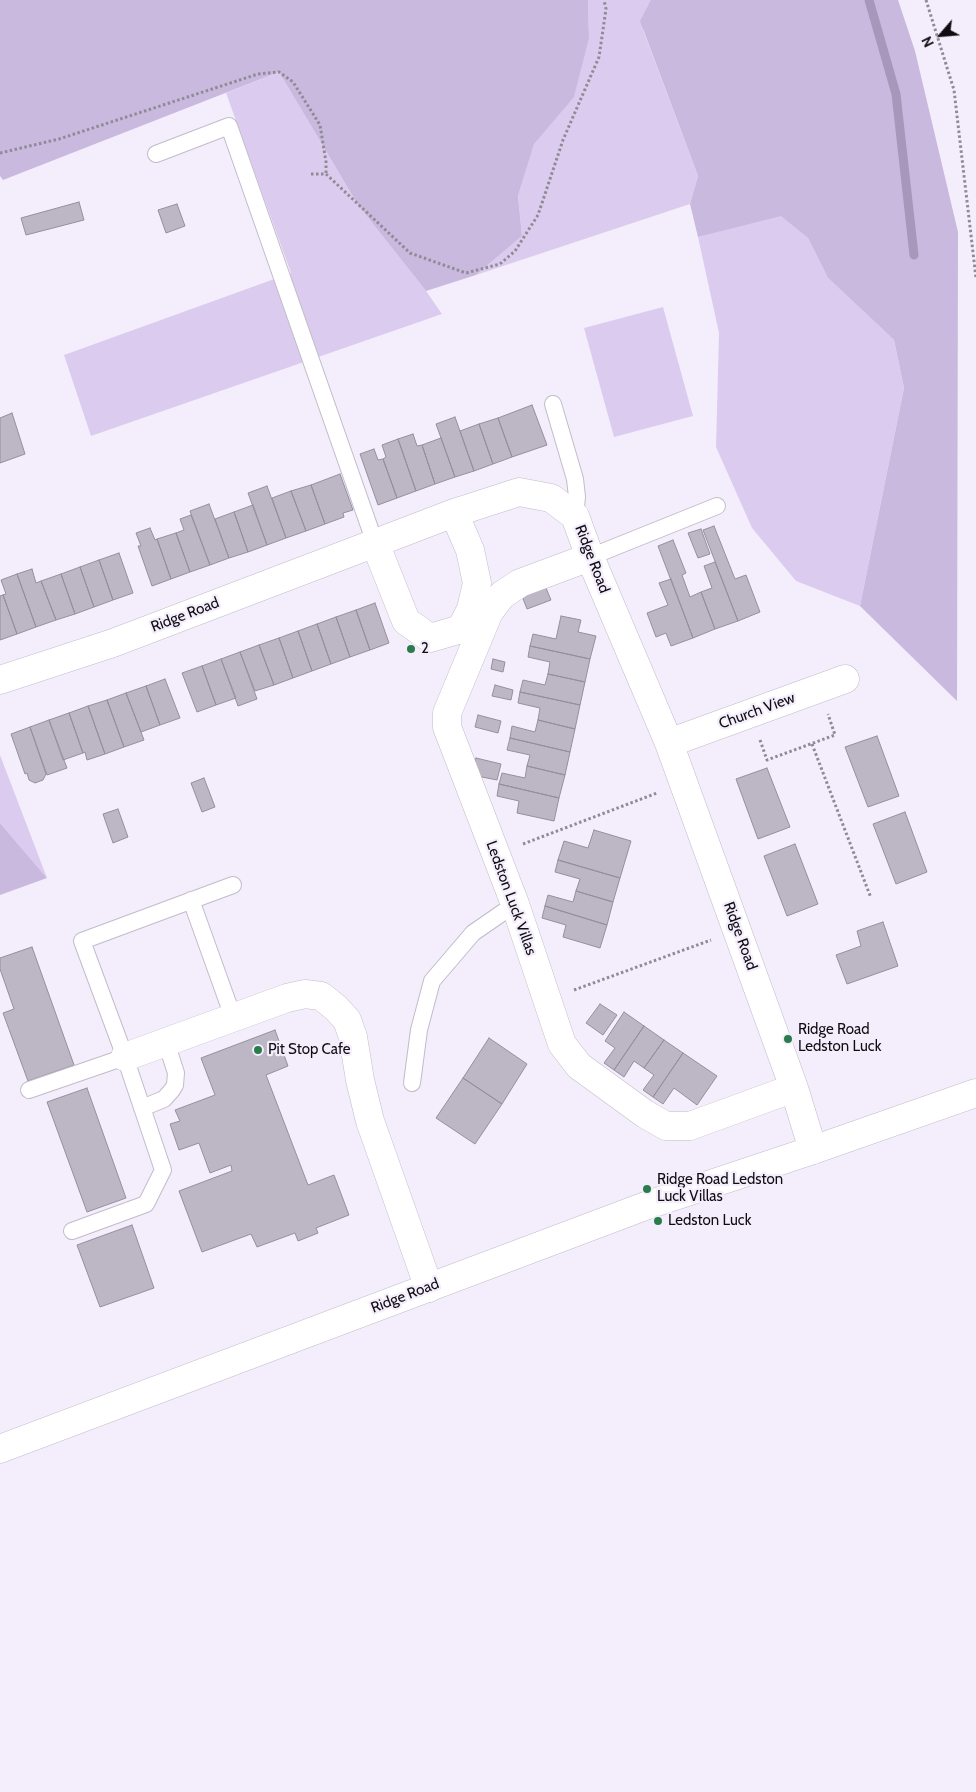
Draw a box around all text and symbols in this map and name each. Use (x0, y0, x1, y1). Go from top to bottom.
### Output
north arrow (916, 10, 966, 60)
text: N (917, 33, 938, 50)
street label: Ridge Road (571, 522, 613, 596)
street label: Ridge Road (148, 594, 222, 636)
place label: 2 (421, 640, 429, 658)
marker: 2 (405, 643, 417, 655)
street label: Church View (717, 689, 797, 733)
street label: Ledston Luck Villas (482, 838, 540, 958)
street label: Ridge Road (719, 899, 761, 973)
place label: Ridge Road Ledston Luck (798, 1021, 881, 1056)
marker: Ridge Road Ledston Luck (782, 1033, 794, 1045)
place label: Pit Stop Cafe (268, 1041, 350, 1059)
marker: Pit Stop Cafe (252, 1044, 264, 1056)
place label: Ridge Road Ledston Luck Villas (657, 1171, 783, 1206)
marker: Ridge Road Ledston Luck Villas (641, 1183, 653, 1195)
place label: Ledston Luck (668, 1212, 751, 1230)
marker: Ledston Luck (652, 1215, 664, 1227)
street label: Ridge Road (368, 1275, 442, 1317)

